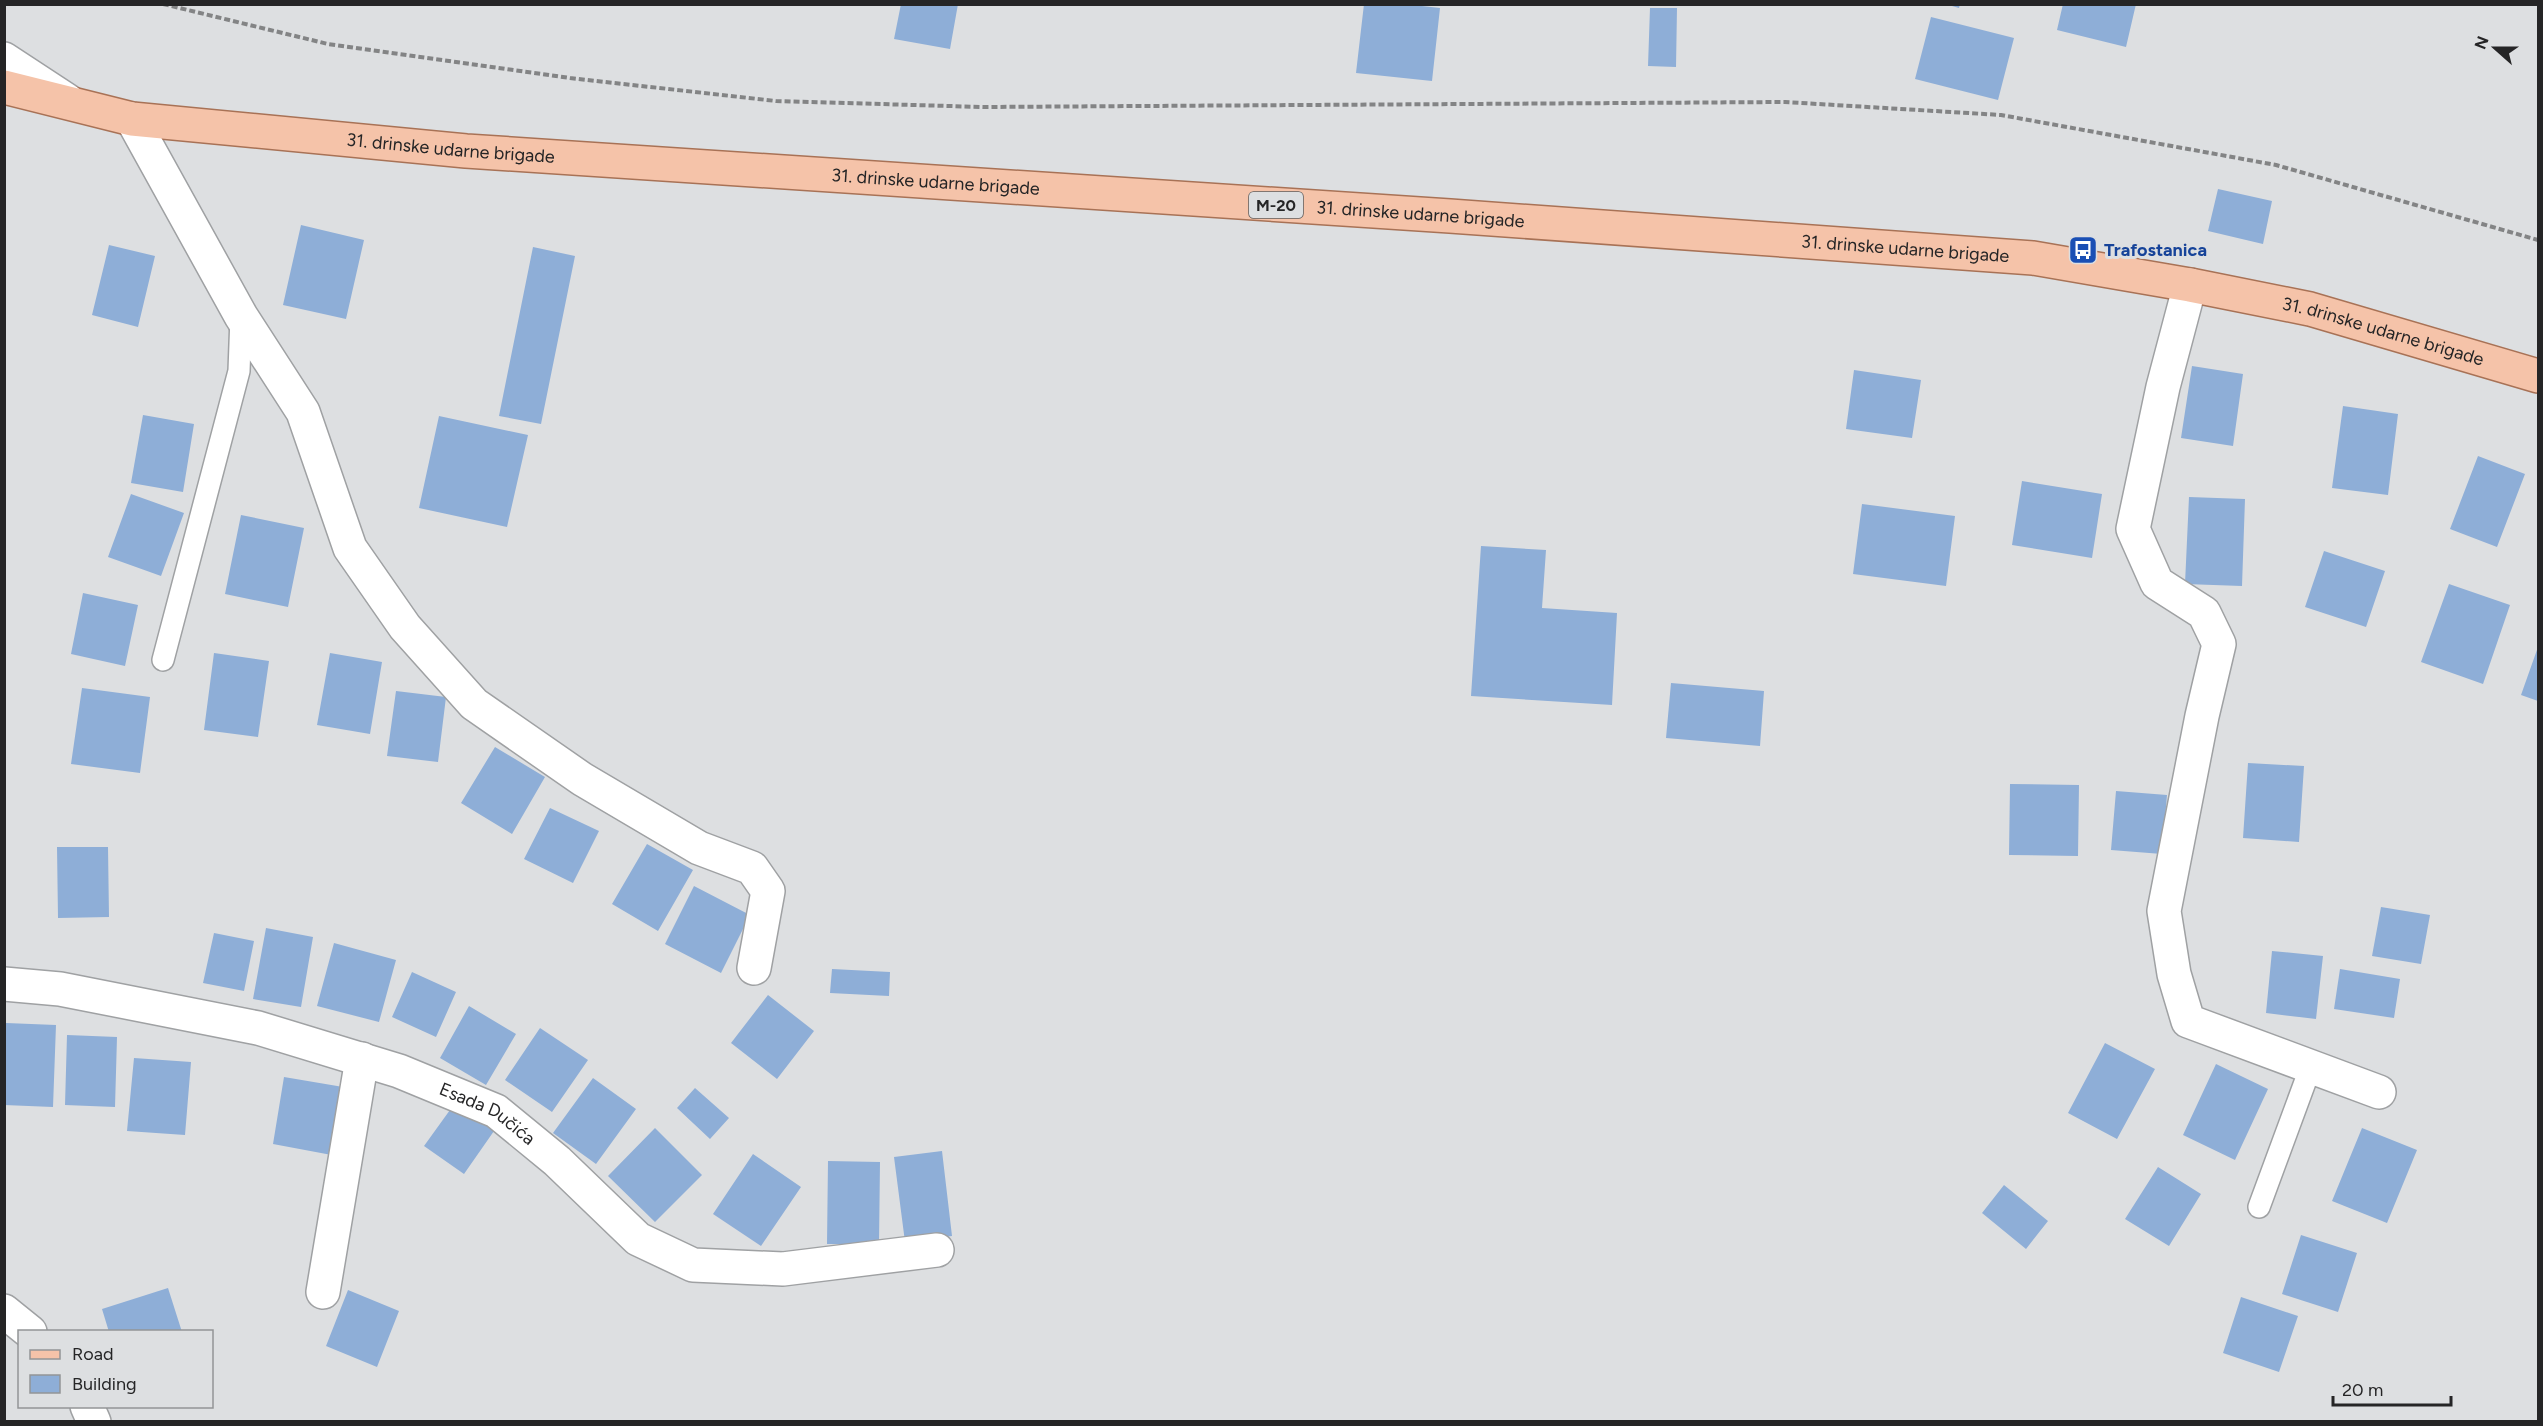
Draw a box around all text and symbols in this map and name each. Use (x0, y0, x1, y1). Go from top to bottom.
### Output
north arrow (2465, 18, 2525, 78)
text: N (2470, 34, 2493, 52)
street label: 31. drinske udarne brigade (346, 129, 556, 168)
street label: 31. drinske udarne brigade (831, 164, 1041, 200)
road number: M-20 (1249, 192, 1303, 218)
street label: 31. drinske udarne brigade (1316, 196, 1526, 232)
street label: 31. drinske udarne brigade (1800, 230, 2010, 267)
bus stop icon: Trafostanica (2067, 234, 2099, 266)
place label: Trafostanica (2104, 239, 2207, 261)
street label: 31. drinske udarne brigade (2280, 293, 2487, 371)
street label: Esada Dučića (436, 1078, 540, 1150)
legend (18, 1330, 213, 1408)
text: Road (72, 1343, 113, 1365)
scale bar (2333, 1369, 2452, 1407)
text: Building (72, 1373, 137, 1395)
text: 20 m (2342, 1379, 2383, 1401)

